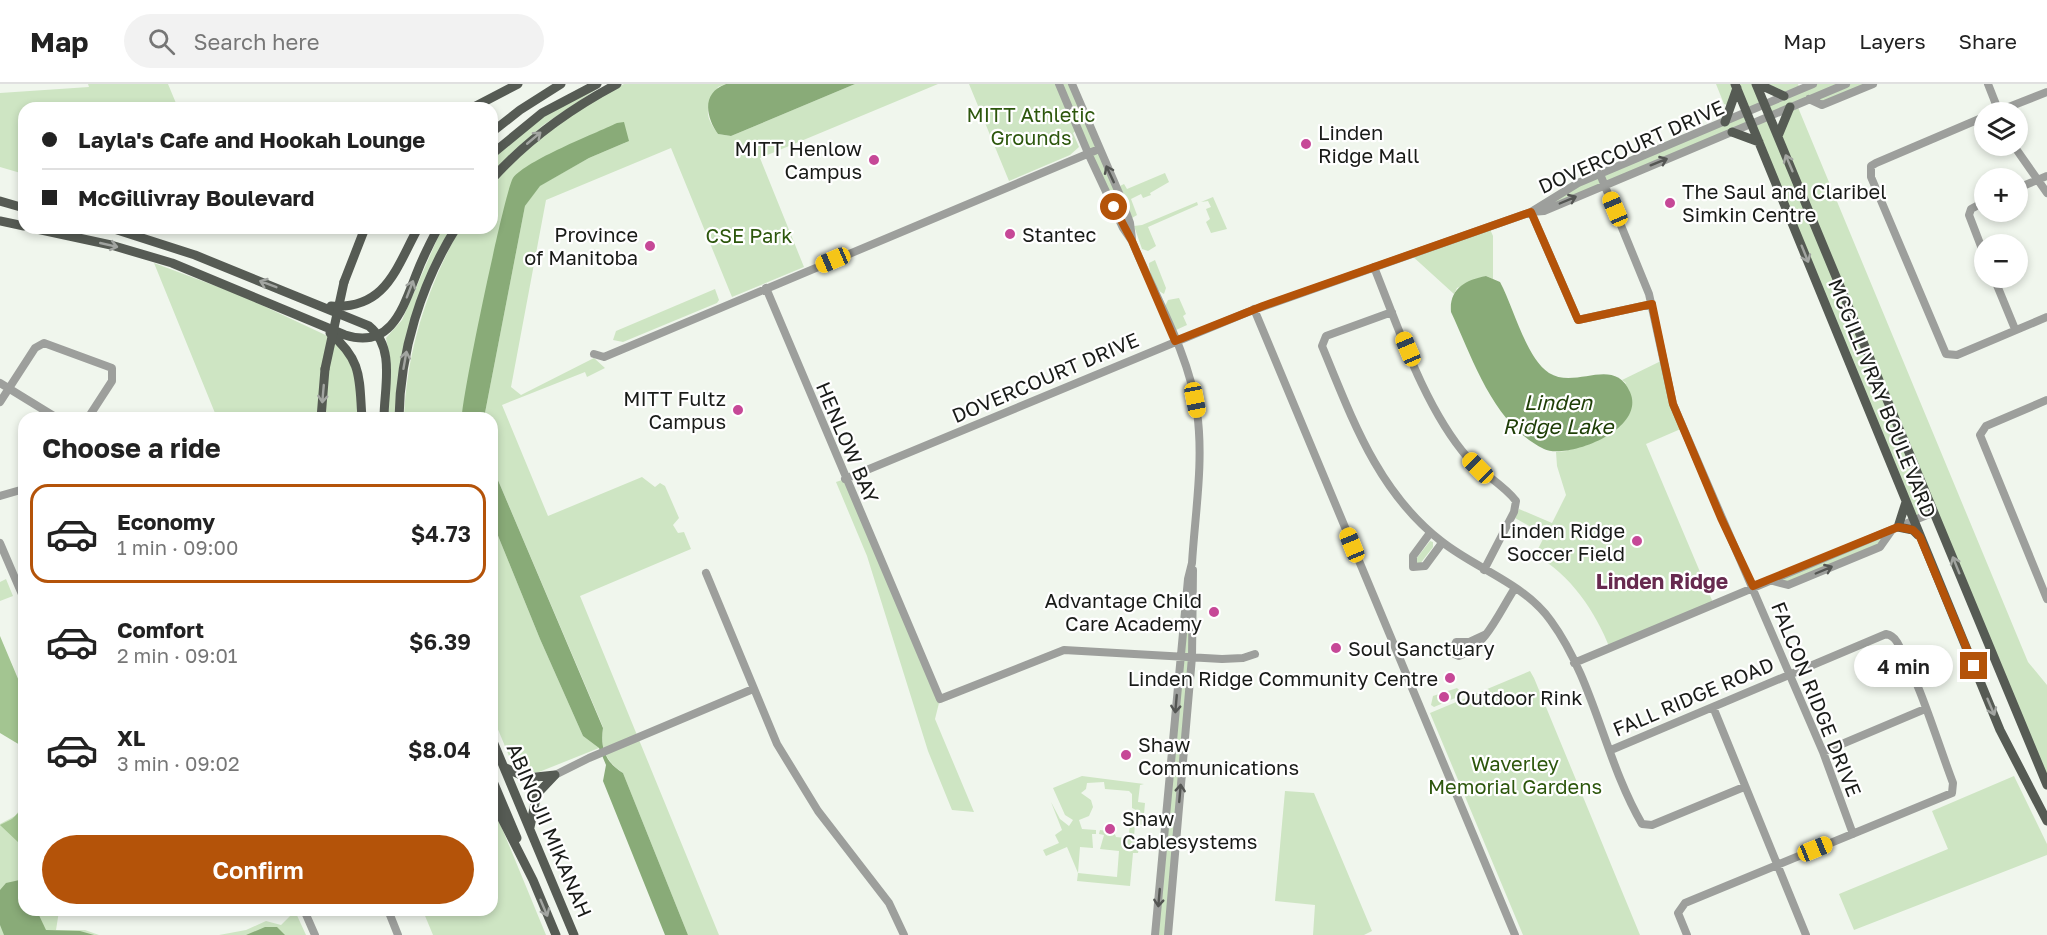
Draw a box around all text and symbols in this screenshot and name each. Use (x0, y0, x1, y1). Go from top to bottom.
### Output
search box (124, 14, 544, 68)
text: Map (30, 25, 88, 58)
icon: search (145, 25, 178, 58)
text: Search here (193, 28, 319, 55)
text: Map (1783, 28, 1826, 54)
text: Layers (1859, 28, 1926, 54)
text: Share (1959, 28, 2017, 54)
street label: DOVERCOURT DRIVE (1534, 94, 1728, 198)
park label: MITT Athletic Grounds (966, 102, 1096, 149)
map controls (1974, 102, 2028, 288)
button: layers (1974, 102, 2028, 156)
place label: Linden Ridge Mall (1318, 120, 1419, 167)
text: Layla's Cafe and Hookah Lounge (78, 126, 425, 153)
one-way arrow (526, 131, 541, 145)
place label: MITT Henlow Campus (735, 136, 862, 183)
marker: Linden Ridge Mall (1299, 137, 1313, 151)
marker: MITT Henlow Campus (867, 153, 881, 167)
one-way arrow (1783, 154, 1794, 172)
one-way arrow (1649, 156, 1667, 167)
one-way arrow (1104, 166, 1116, 184)
button: + (1974, 168, 2028, 222)
place label: The Saul and Claribel Simkin Centre (1682, 179, 1887, 226)
text: McGillivray Boulevard (78, 184, 314, 211)
car (1600, 189, 1630, 229)
route start (1100, 193, 1127, 220)
one-way arrow (1559, 194, 1577, 205)
marker: The Saul and Claribel Simkin Centre (1663, 196, 1677, 210)
place label: Province of Manitoba (524, 222, 638, 269)
place label: Stantec (1022, 222, 1096, 246)
park label: CSE Park (706, 223, 792, 247)
marker: Stantec (1003, 227, 1017, 241)
button: − (1974, 234, 2028, 288)
marker: Province of Manitoba (643, 239, 657, 253)
one-way arrow (99, 240, 119, 251)
car (813, 245, 853, 275)
one-way arrow (1800, 245, 1811, 263)
street label: MCGILLIVRAY BOULEVARD (1824, 275, 1942, 521)
one-way arrow (259, 277, 278, 288)
one-way arrow (406, 280, 417, 299)
street label: DOVERCOURT DRIVE (948, 327, 1142, 427)
car (1393, 329, 1423, 369)
one-way arrow (400, 351, 411, 371)
street label: HENLOW BAY (812, 378, 884, 506)
car (1183, 381, 1207, 419)
one-way arrow (317, 383, 328, 403)
place label: MITT Fultz Campus (623, 386, 726, 433)
water label: Linden Ridge Lake (1503, 389, 1615, 439)
marker: MITT Fultz Campus (731, 403, 745, 417)
text: Choose a ride (42, 432, 221, 464)
car (1459, 449, 1497, 487)
icon: car (45, 507, 99, 561)
text: Economy (117, 508, 215, 535)
place label: Linden Ridge Soccer Field (1500, 518, 1625, 565)
text: $4.73 (411, 520, 471, 547)
car (1337, 525, 1367, 565)
marker: Linden Ridge Soccer Field (1630, 534, 1644, 548)
text: 1 min · 09:00 (117, 535, 238, 559)
one-way arrow (1950, 557, 1961, 575)
one-way arrow (1814, 564, 1833, 575)
district label: Linden Ridge (1596, 568, 1728, 594)
place label: Advantage Child Care Academy (1045, 588, 1202, 635)
street label: FALCON RIDGE DRIVE (1767, 598, 1867, 800)
marker: Advantage Child Care Academy (1207, 605, 1221, 619)
icon: car (45, 615, 99, 669)
text: Comfort (117, 616, 204, 643)
text: $6.39 (409, 628, 471, 655)
place label: Soul Sanctuary (1348, 636, 1495, 660)
marker: Soul Sanctuary (1329, 641, 1343, 655)
text: 2 min · 09:01 (117, 643, 238, 667)
callout: 4 min (1854, 645, 1953, 687)
street label: FALL RIDGE ROAD (1609, 651, 1777, 741)
route end (1960, 652, 1987, 679)
text: 4 min (1877, 654, 1930, 678)
place label: Linden Ridge Community Centre (1128, 666, 1438, 690)
marker: Linden Ridge Community Centre (1443, 671, 1457, 685)
place label: Outdoor Rink (1456, 685, 1583, 709)
marker: Outdoor Rink (1437, 690, 1451, 704)
one-way arrow (1170, 694, 1181, 714)
one-way arrow (1986, 697, 1997, 716)
icon: car (45, 723, 99, 777)
text: XL (117, 724, 145, 751)
place label: Shaw Communications (1138, 732, 1299, 779)
text: $8.04 (408, 736, 471, 763)
street label: ABINOJII MIKANAH (502, 739, 598, 921)
marker: Shaw Communications (1119, 748, 1133, 762)
text: 3 min · 09:02 (117, 751, 240, 775)
park label: Waverley Memorial Gardens (1428, 751, 1602, 798)
one-way arrow (1175, 784, 1186, 803)
place label: Shaw Cablesystems (1122, 806, 1257, 853)
marker: Shaw Cablesystems (1103, 822, 1117, 836)
car (1795, 834, 1835, 864)
button: Confirm (42, 835, 474, 904)
one-way arrow (1153, 888, 1164, 908)
one-way arrow (539, 898, 550, 916)

